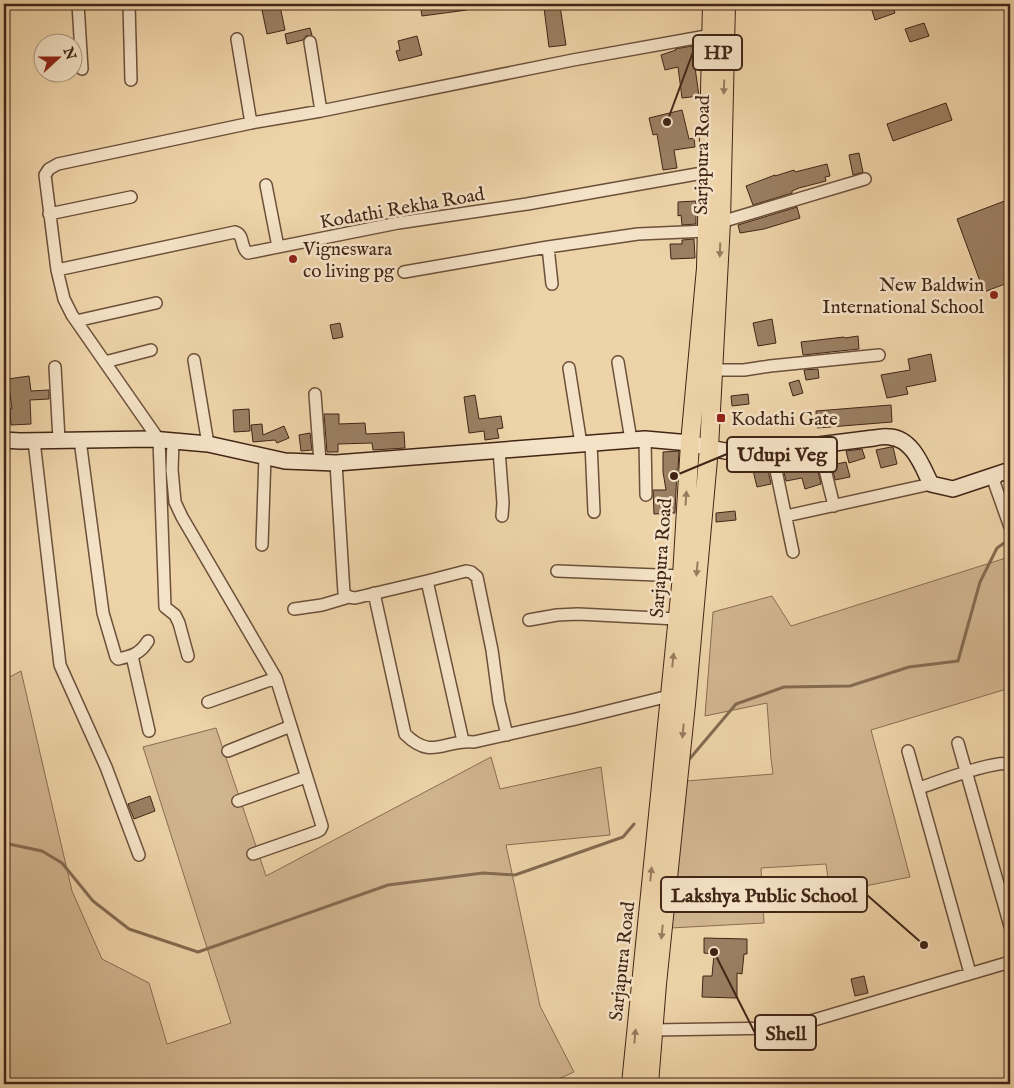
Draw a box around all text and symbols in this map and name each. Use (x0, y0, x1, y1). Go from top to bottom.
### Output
north arrow (32, 32, 82, 82)
callout: HP (693, 35, 742, 70)
text: HP (704, 41, 733, 66)
text: N (58, 44, 80, 63)
one-way arrow (720, 80, 728, 96)
street label: Sarjapura Road (690, 94, 716, 215)
street label: Kodathi Rekha Road (318, 183, 487, 235)
place label: Vigneswara co living pg (302, 238, 395, 284)
one-way arrow (716, 242, 724, 258)
marker: Vigneswara co living pg (287, 253, 299, 265)
place label: New Baldwin International School (822, 274, 985, 320)
marker: New Baldwin International School (988, 289, 1000, 301)
place label: Kodathi Gate (731, 408, 838, 432)
marker: Kodathi Gate (715, 412, 727, 424)
callout: Udupi Veg (727, 437, 837, 472)
text: Udupi Veg (736, 443, 828, 468)
one-way arrow (683, 490, 691, 506)
street label: Sarjapura Road (646, 497, 678, 619)
one-way arrow (693, 561, 701, 577)
one-way arrow (669, 652, 677, 668)
one-way arrow (679, 723, 687, 739)
one-way arrow (647, 866, 655, 882)
callout: Lakshya Public School (661, 877, 867, 912)
text: Lakshya Public School (671, 884, 858, 909)
street label: Sarjapura Road (605, 899, 641, 1022)
one-way arrow (658, 924, 666, 940)
callout: Shell (755, 1015, 816, 1050)
text: Shell (766, 1022, 807, 1047)
one-way arrow (632, 1027, 640, 1043)

